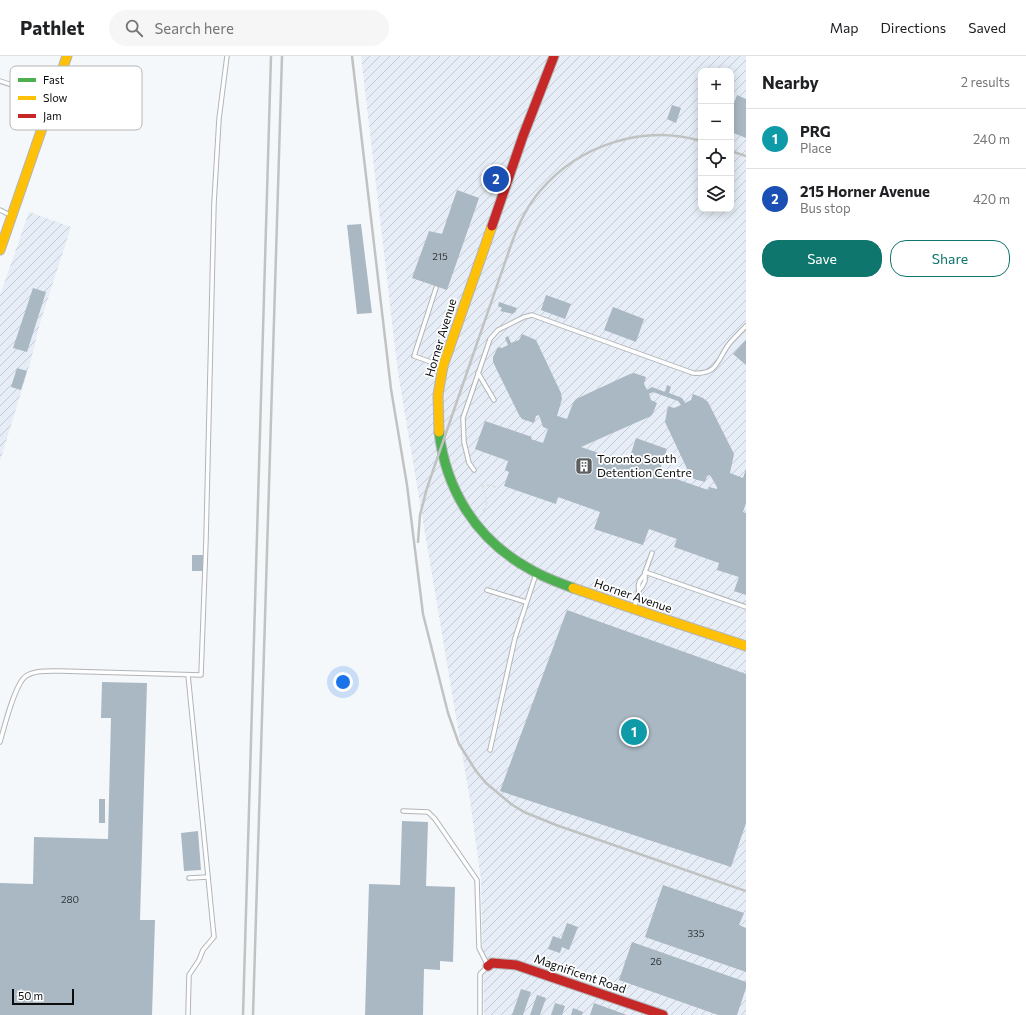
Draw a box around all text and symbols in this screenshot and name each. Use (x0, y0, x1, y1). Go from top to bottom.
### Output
search box (109, 10, 389, 46)
text: Pathlet (20, 16, 85, 39)
icon: search (123, 17, 145, 39)
text: Search here (155, 19, 234, 37)
text: Map (830, 19, 859, 36)
text: Directions (881, 19, 946, 36)
text: Saved (968, 19, 1006, 36)
legend (10, 66, 142, 130)
map controls (698, 68, 734, 212)
button: + (698, 68, 734, 104)
text: Nearby (762, 72, 819, 93)
text: Fast (43, 73, 65, 86)
text: 2 results (961, 74, 1010, 90)
text: Slow (43, 91, 68, 104)
button: − (698, 104, 734, 140)
text: Jam (43, 109, 62, 123)
text: PRG (800, 122, 831, 140)
text: 1 (772, 131, 778, 147)
text: 240 m (973, 131, 1010, 147)
button: locate (698, 140, 734, 176)
text: Place (800, 140, 832, 156)
pin: 2 (483, 164, 509, 194)
button: layers (698, 176, 734, 212)
text: 215 Horner Avenue (800, 182, 930, 200)
text: 2 (771, 191, 779, 207)
text: 420 m (973, 191, 1010, 207)
text: Bus stop (800, 200, 851, 216)
button: Save (762, 240, 882, 277)
button: Share (890, 240, 1010, 277)
house number: 215 (432, 250, 448, 262)
street label: Horner Avenue (421, 297, 459, 379)
place label: Toronto South Detention Centre (597, 451, 692, 479)
building icon: Toronto South Detention Centre (574, 456, 594, 476)
street label: Horner Avenue (593, 575, 674, 615)
your location (333, 672, 353, 692)
pin: 1 (621, 717, 647, 747)
house number: 280 (61, 893, 79, 905)
house number: 335 (687, 927, 705, 939)
street label: Magnificent Road (533, 951, 628, 995)
house number: 26 (650, 955, 662, 967)
scale bar (12, 987, 74, 1006)
text: 50 m (18, 989, 43, 1002)

